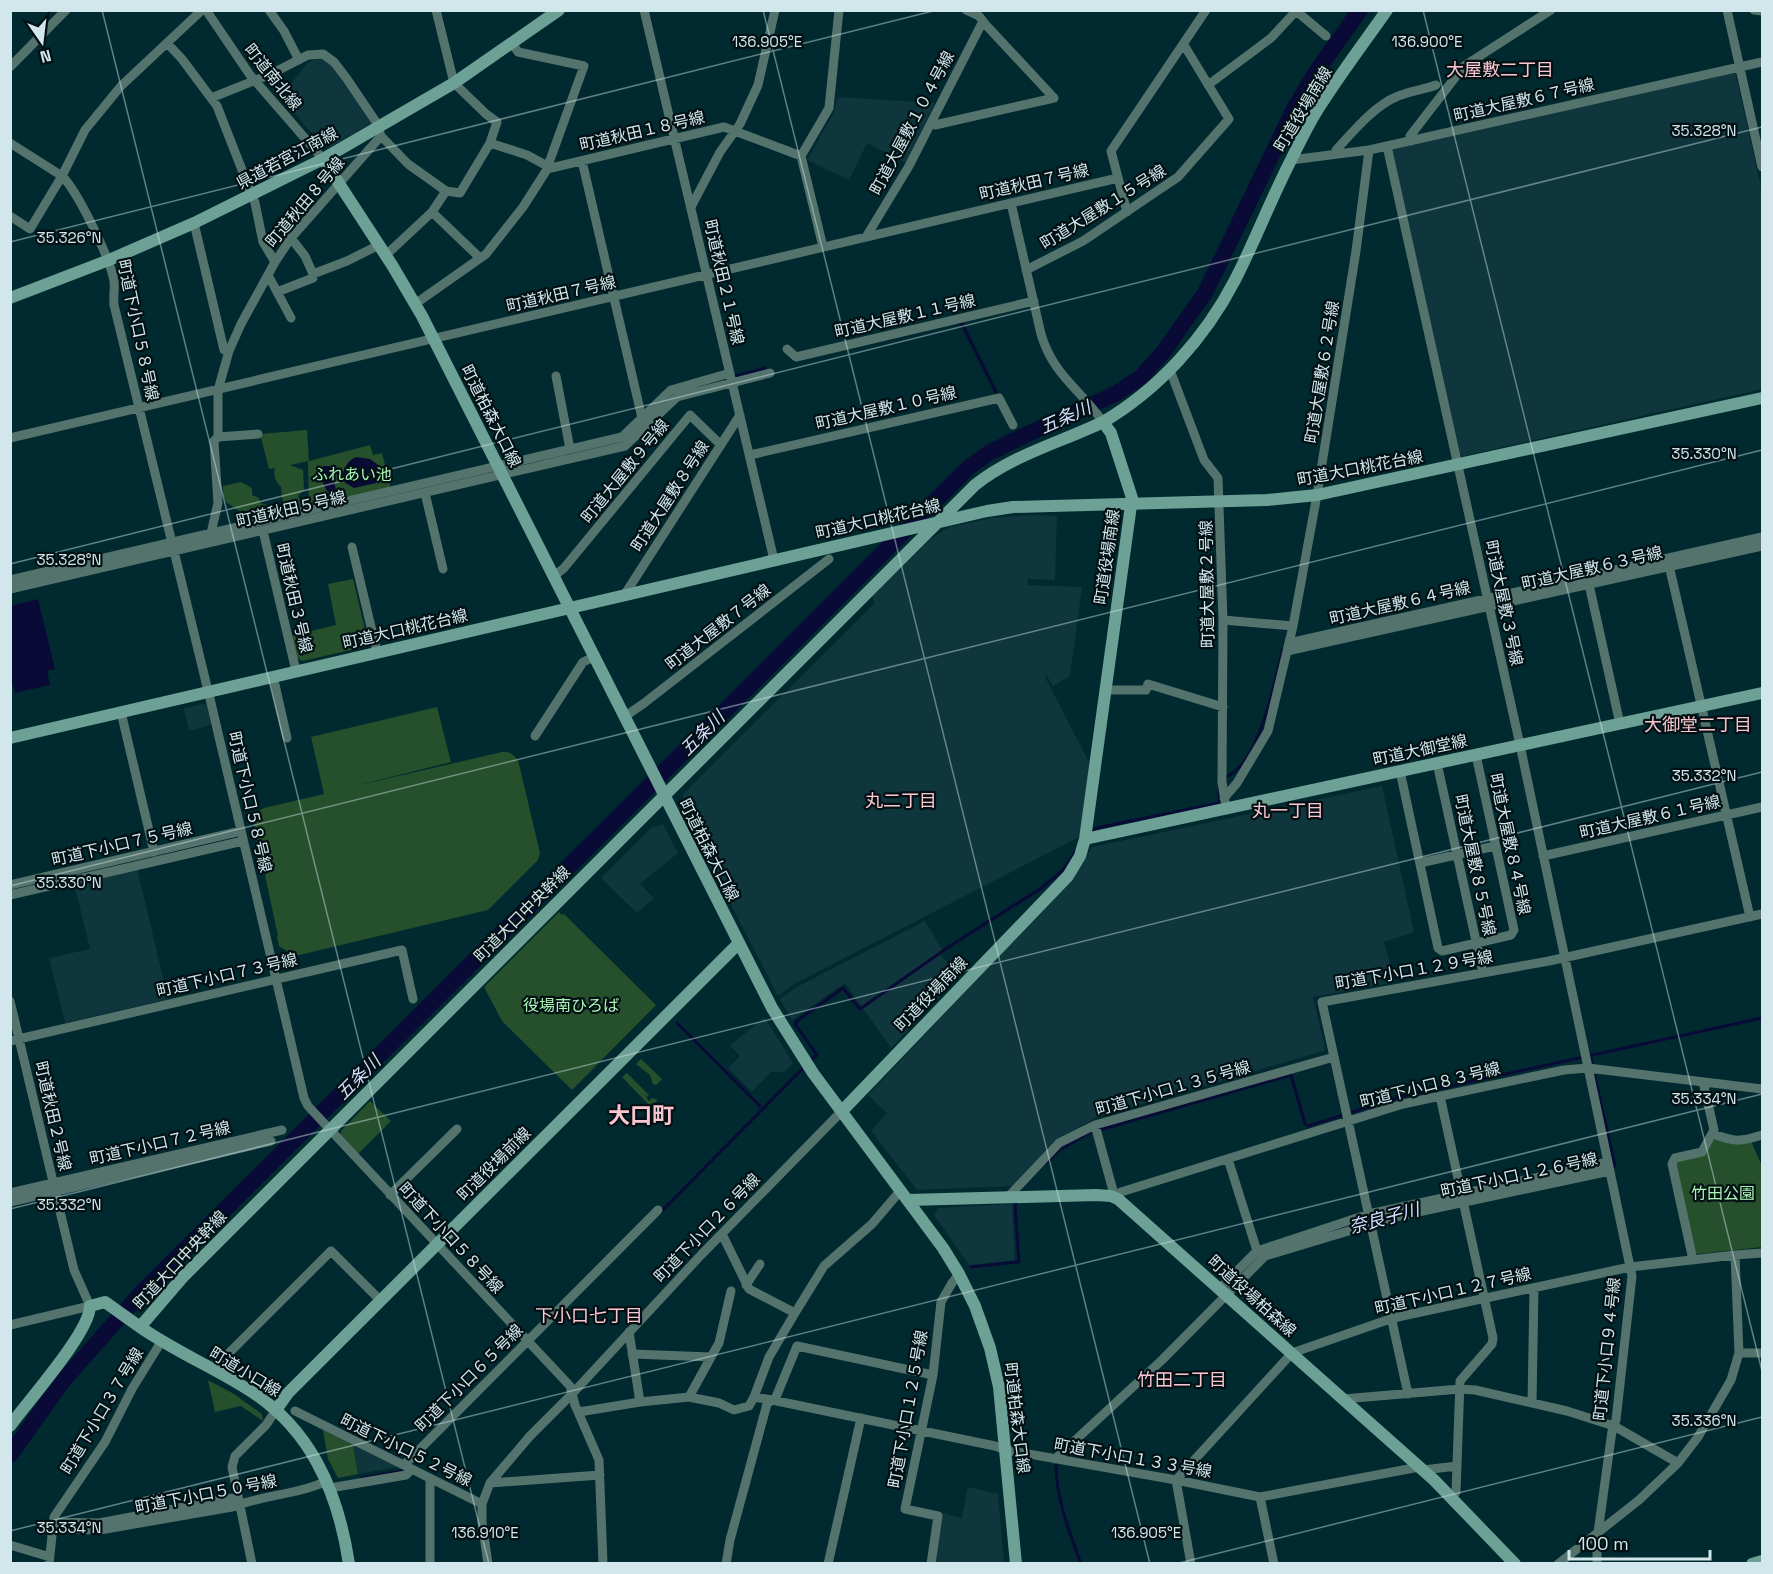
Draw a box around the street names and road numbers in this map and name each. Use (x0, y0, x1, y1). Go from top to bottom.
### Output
street label: 町道南北線 (240, 39, 306, 115)
street label: 町道大屋敷１０４号線 (865, 47, 959, 199)
street label: 町道役場南線 (1269, 62, 1337, 156)
street label: 町道大屋敷６７号線 (1451, 74, 1597, 126)
street label: 町道秋田１８号線 (577, 106, 707, 156)
street label: 県道若宮江南線 (233, 122, 341, 194)
street label: 町道秋田８号線 (261, 152, 349, 252)
street label: 町道秋田７号線 (977, 159, 1091, 205)
street label: 町道大屋敷１５号線 (1036, 160, 1170, 254)
street label: 町道秋田２１号線 (699, 217, 749, 347)
street label: 町道下小口５８号線 (113, 257, 163, 403)
street label: 町道秋田７号線 (504, 271, 618, 317)
street label: 町道大屋敷１１号線 (832, 290, 978, 342)
street label: 町道大屋敷６２号線 (1300, 299, 1344, 445)
street label: 町道柏森大口線 (456, 361, 526, 471)
street label: 町道大屋敷１０号線 (813, 382, 959, 434)
street label: 町道大屋敷９号線 (577, 415, 673, 527)
street label: 町道大屋敷８号線 (626, 437, 714, 555)
street label: 町道大口桃花台線 (1295, 445, 1425, 491)
street label: 町道秋田５号線 (234, 486, 348, 532)
street label: 町道大口桃花台線 (813, 494, 943, 544)
street label: 町道役場南線 (1090, 508, 1124, 606)
street label: 町道大屋敷２号線 (1195, 520, 1219, 648)
street label: 町道大屋敷３号線 (1480, 538, 1528, 668)
street label: 町道秋田３号線 (271, 541, 317, 655)
street label: 町道大屋敷６３号線 (1519, 542, 1665, 594)
street label: 町道大屋敷６４号線 (1327, 577, 1473, 629)
street label: 町道大屋敷７号線 (661, 579, 775, 675)
street label: 町道大口桃花台線 (340, 604, 470, 654)
street label: 町道下小口５８号線 (224, 729, 276, 875)
street label: 町道大御堂線 (1371, 730, 1469, 770)
street label: 町道大屋敷８４号線 (1485, 771, 1535, 917)
street label: 町道大屋敷６１号線 (1577, 791, 1723, 843)
street label: 町道大屋敷８５号線 (1450, 792, 1500, 938)
street label: 町道柏森大口線 (674, 795, 744, 905)
street label: 町道下小口７５号線 (49, 818, 195, 870)
street label: 町道大口中央幹線 (469, 861, 575, 967)
street label: 町道下小口１２９号線 (1333, 946, 1495, 994)
street label: 町道下小口７３号線 (154, 949, 300, 1001)
street label: 町道役場南線 (890, 952, 972, 1036)
street label: 町道下小口１３５号線 (1093, 1056, 1253, 1120)
street label: 町道下小口８３号線 (1358, 1057, 1502, 1113)
street label: 町道秋田２号線 (30, 1059, 76, 1173)
street label: 町道下小口７２号線 (87, 1117, 233, 1169)
street label: 町道役場前線 (453, 1123, 535, 1205)
street label: 町道下小口１２６号線 (1439, 1148, 1599, 1202)
street label: 町道下小口２６号線 (649, 1169, 765, 1287)
street label: 町道下小口５８号線 (394, 1178, 508, 1298)
street label: 町道大口中央幹線 (129, 1206, 231, 1314)
street label: 町道役場柏森線 (1203, 1251, 1301, 1341)
street label: 町道下小口１２７号線 (1373, 1263, 1533, 1319)
street label: 町道下小口９４号線 (1589, 1276, 1625, 1422)
street label: 町道下小口６５号線 (411, 1320, 527, 1436)
street label: 町道下小口１２５号線 (884, 1328, 932, 1490)
street label: 町道小口線 (205, 1342, 285, 1402)
street label: 町道下小口３７号線 (56, 1344, 148, 1478)
street label: 町道柏森大口線 (1000, 1361, 1034, 1475)
street label: 町道下小口５２号線 (337, 1409, 475, 1491)
street label: 町道下小口１３３号線 (1052, 1434, 1214, 1482)
street label: 町道下小口５０号線 (133, 1470, 279, 1518)

